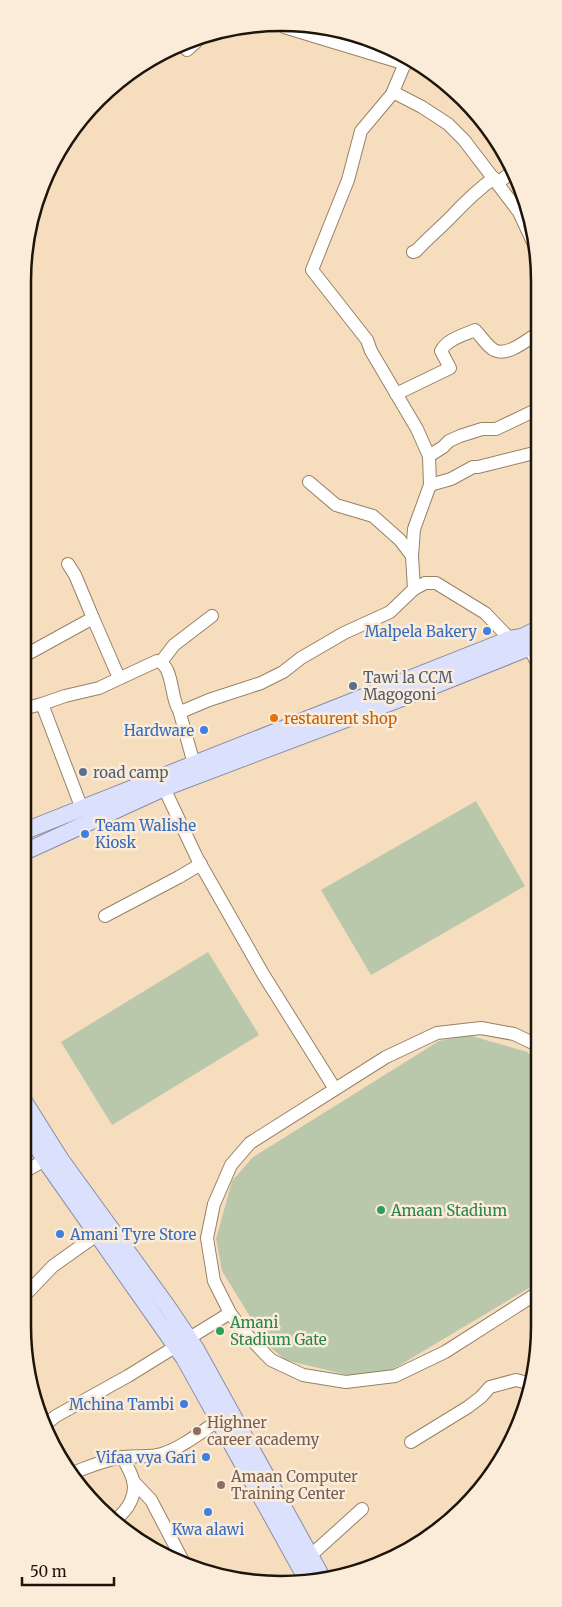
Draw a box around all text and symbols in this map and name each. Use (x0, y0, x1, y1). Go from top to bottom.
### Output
place label: Malpela Bakery (365, 622, 477, 641)
marker: Malpela Bakery (481, 625, 493, 637)
place label: Tawi la CCM Magogoni (363, 668, 453, 704)
marker: Tawi la CCM Magogoni (347, 680, 359, 692)
place label: restaurent shop (284, 709, 397, 728)
marker: restaurent shop (268, 712, 280, 724)
place label: Hardware (124, 721, 194, 740)
marker: Hardware (198, 724, 210, 736)
place label: road camp (93, 763, 168, 782)
marker: road camp (77, 766, 89, 778)
place label: Team Walishe Kiosk (95, 816, 196, 852)
marker: Team Walishe Kiosk (79, 828, 91, 840)
place label: Amaan Stadium (390, 1201, 507, 1220)
marker: Amaan Stadium (375, 1204, 387, 1216)
place label: Amani Tyre Store (69, 1225, 196, 1244)
marker: Amani Tyre Store (54, 1228, 66, 1240)
place label: Amani Stadium Gate (229, 1313, 327, 1349)
marker: Amani Stadium Gate (214, 1325, 226, 1337)
place label: Mchina Tambi (69, 1395, 174, 1414)
marker: Mchina Tambi (178, 1398, 190, 1410)
place label: Highner career academy (207, 1413, 319, 1449)
marker: Highner career academy (191, 1425, 203, 1437)
place label: Vifaa vya Gari (95, 1448, 196, 1467)
marker: Vifaa vya Gari (200, 1451, 212, 1463)
place label: Amaan Computer Training Center (230, 1467, 358, 1503)
marker: Amaan Computer Training Center (215, 1479, 227, 1491)
marker: Kwa alawi (202, 1506, 214, 1518)
place label: Kwa alawi (172, 1520, 244, 1539)
scale bar (22, 1554, 115, 1586)
text: 50 m (30, 1562, 67, 1581)

